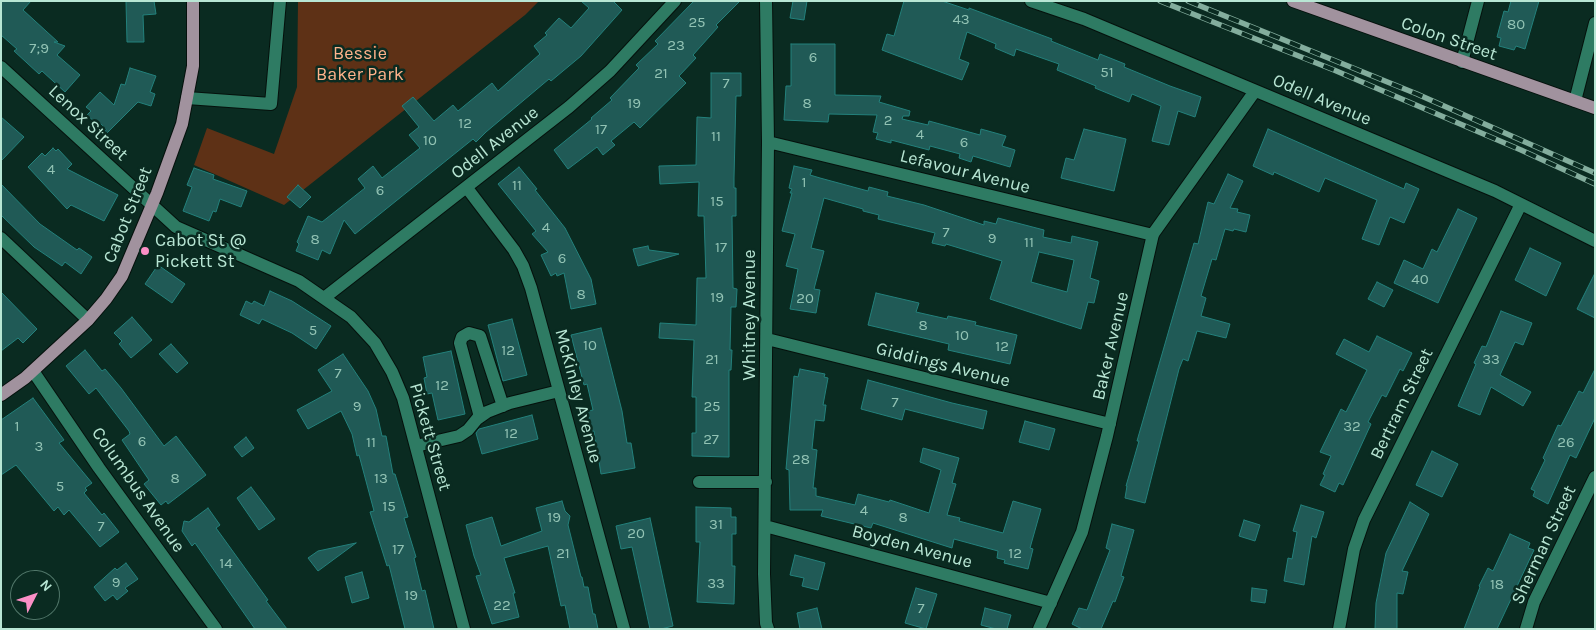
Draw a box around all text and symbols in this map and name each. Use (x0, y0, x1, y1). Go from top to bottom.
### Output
house number: 43 (952, 11, 970, 29)
street label: Colon Street (1398, 12, 1500, 66)
house number: 25 (688, 14, 706, 32)
house number: 80 (1507, 16, 1525, 34)
house number: 23 (667, 37, 685, 55)
house number: 7;9 (29, 40, 49, 58)
park label: Bessie Baker Park (316, 43, 404, 86)
house number: 6 (809, 49, 817, 67)
house number: 51 (1100, 64, 1114, 82)
house number: 21 (654, 65, 668, 83)
street label: Odell Avenue (1269, 70, 1375, 130)
house number: 7 (722, 75, 730, 93)
street label: Lenox Street (44, 81, 132, 165)
house number: 19 (627, 95, 641, 113)
house number: 8 (802, 95, 812, 113)
street label: Odell Avenue (447, 102, 543, 184)
house number: 2 (884, 112, 892, 130)
house number: 12 (458, 115, 472, 133)
house number: 17 (595, 121, 607, 139)
house number: 4 (916, 126, 924, 144)
house number: 11 (711, 128, 721, 146)
house number: 10 (423, 132, 437, 150)
house number: 6 (960, 134, 968, 152)
street label: Lefavour Avenue (898, 145, 1032, 199)
house number: 4 (47, 161, 55, 179)
street label: Cabot Street (99, 164, 157, 266)
house number: 1 (802, 174, 806, 192)
house number: 11 (512, 177, 522, 195)
house number: 6 (376, 182, 384, 200)
house number: 15 (710, 193, 724, 211)
house number: 4 (542, 219, 550, 237)
house number: 7 (942, 224, 950, 242)
place label: Cabot St @ Pickett St (155, 230, 246, 272)
house number: 9 (988, 230, 996, 248)
house number: 8 (310, 231, 320, 249)
house number: 11 (1024, 234, 1034, 252)
house number: 17 (715, 239, 727, 257)
marker: Cabot St @ Pickett St (139, 245, 151, 257)
street label: Whitney Avenue (739, 249, 761, 381)
house number: 6 (558, 250, 566, 268)
house number: 40 (1411, 271, 1429, 289)
house number: 8 (576, 286, 586, 304)
house number: 19 (710, 289, 724, 307)
house number: 20 (796, 290, 814, 308)
street label: Baker Avenue (1088, 290, 1134, 402)
house number: 8 (918, 317, 928, 335)
house number: 5 (309, 322, 317, 340)
street label: McKinley Avenue (550, 327, 606, 465)
house number: 10 (955, 327, 969, 345)
house number: 10 (583, 337, 597, 355)
street label: Giddings Avenue (874, 338, 1012, 392)
house number: 12 (995, 338, 1009, 356)
house number: 12 (501, 342, 515, 360)
street label: Bertram Street (1366, 345, 1438, 463)
house number: 21 (705, 351, 719, 369)
house number: 33 (1482, 351, 1500, 369)
house number: 7 (334, 365, 342, 383)
house number: 12 (435, 377, 449, 395)
street label: Pickett Street (404, 381, 456, 493)
house number: 7 (891, 394, 899, 412)
house number: 9 (353, 398, 361, 416)
house number: 25 (703, 398, 721, 416)
house number: 1 (15, 418, 19, 436)
house number: 32 (1343, 418, 1361, 436)
street label: Columbus Avenue (87, 423, 189, 557)
house number: 12 (504, 425, 518, 443)
house number: 27 (703, 431, 719, 449)
house number: 6 (138, 433, 146, 451)
house number: 11 (366, 434, 376, 452)
house number: 26 (1557, 434, 1575, 452)
house number: 3 (35, 438, 43, 456)
house number: 28 (792, 451, 810, 469)
house number: 8 (170, 470, 180, 488)
house number: 13 (374, 470, 388, 488)
house number: 5 (56, 478, 64, 496)
street label: Sherman Street (1507, 482, 1581, 608)
house number: 15 (382, 498, 396, 516)
house number: 4 (860, 502, 868, 520)
house number: 19 (547, 509, 561, 527)
house number: 8 (898, 509, 908, 527)
house number: 31 (709, 516, 723, 534)
house number: 7 (97, 518, 105, 536)
street label: Boyden Avenue (849, 521, 975, 573)
house number: 20 (627, 525, 645, 543)
house number: 17 (392, 541, 404, 559)
house number: 21 (556, 545, 570, 563)
house number: 12 (1008, 545, 1022, 563)
house number: 14 (219, 555, 233, 573)
north arrow (10, 570, 60, 620)
house number: 9 (112, 574, 120, 592)
house number: 33 (707, 575, 725, 593)
text: N (36, 576, 56, 595)
house number: 18 (1490, 576, 1504, 594)
house number: 19 (404, 587, 418, 605)
house number: 22 (493, 597, 511, 615)
house number: 7 (917, 600, 925, 618)

